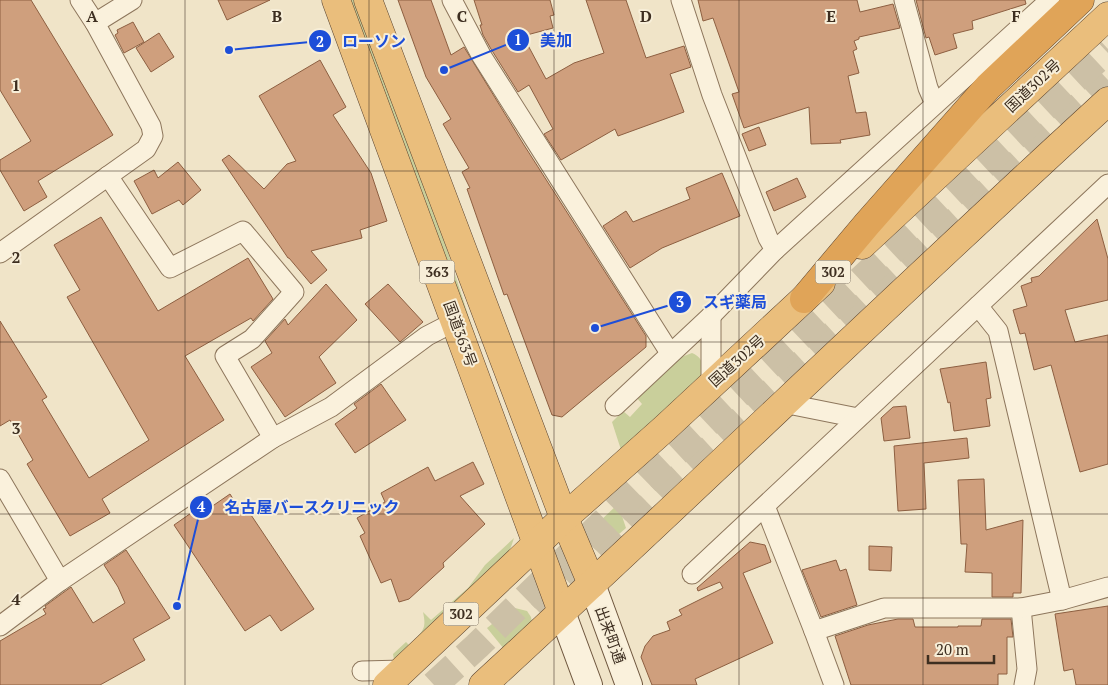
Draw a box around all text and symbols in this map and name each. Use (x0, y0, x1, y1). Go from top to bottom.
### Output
text: A (86, 5, 98, 27)
text: B (272, 5, 282, 27)
text: C (457, 5, 467, 27)
text: D (640, 5, 652, 27)
text: E (826, 5, 836, 27)
text: F (1011, 5, 1021, 27)
callout: 美加 (505, 25, 582, 56)
callout: ローソン (307, 26, 416, 57)
text: 1 (514, 29, 522, 49)
text: 美加 (540, 29, 572, 51)
text: ローソン (342, 30, 406, 52)
text: 2 (316, 31, 324, 51)
street label: 国道302号 (1000, 54, 1064, 116)
text: 1 (11, 74, 21, 96)
text: 2 (11, 246, 21, 268)
road number: 363 (420, 260, 454, 284)
road number: 302 (816, 260, 850, 284)
callout: スギ薬局 (668, 287, 777, 318)
text: 3 (676, 291, 684, 311)
text: スギ薬局 (703, 291, 767, 313)
street label: 国道363号 (440, 298, 482, 369)
street label: 国道302号 (704, 330, 769, 391)
text: 3 (11, 417, 21, 439)
callout: 名古屋バースクリニック (189, 492, 410, 523)
text: 4 (197, 496, 206, 516)
text: 名古屋バースクリニック (224, 496, 400, 518)
text: 4 (11, 588, 21, 610)
road number: 302 (444, 602, 478, 626)
street label: 出来町通 (591, 603, 631, 666)
scale bar (928, 632, 994, 664)
text: 20 m (936, 639, 969, 659)

